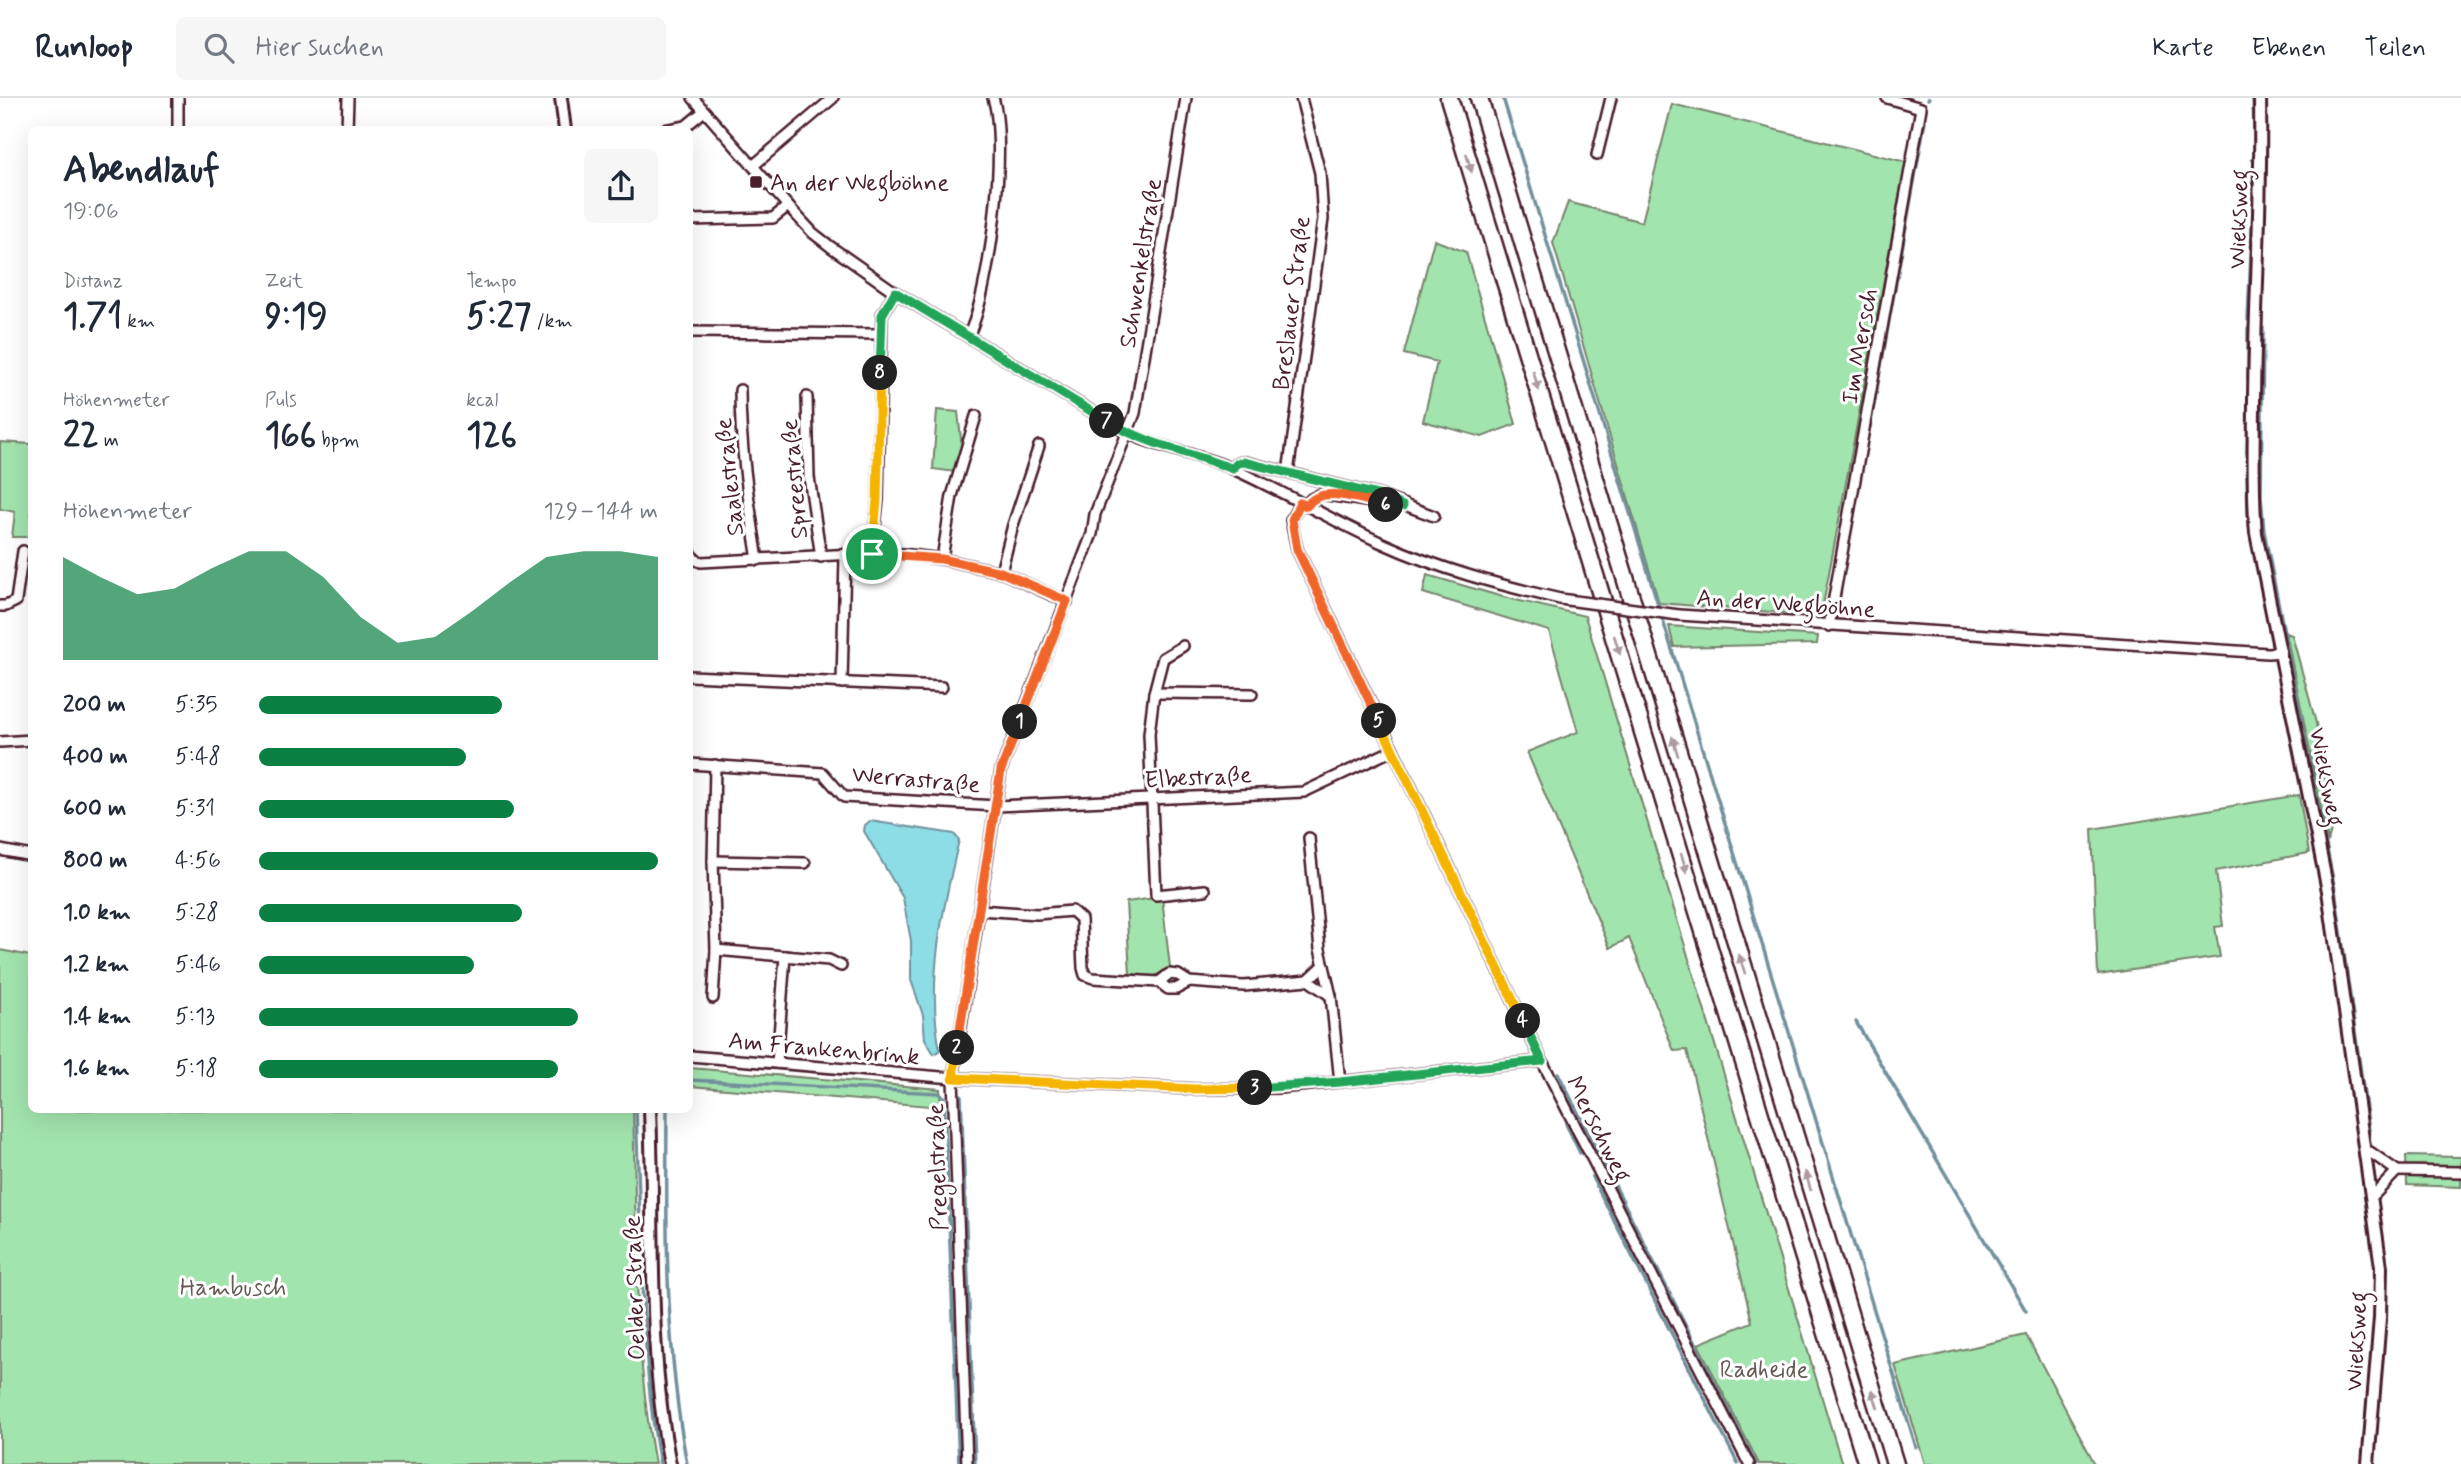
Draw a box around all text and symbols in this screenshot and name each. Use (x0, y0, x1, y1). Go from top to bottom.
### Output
search box (176, 17, 666, 80)
text: Runloop (35, 26, 134, 70)
icon: search (200, 29, 238, 67)
text: Hier suchen (256, 31, 384, 65)
text: Karte (2152, 33, 2214, 64)
text: Ebenen (2252, 33, 2326, 64)
text: Teilen (2364, 33, 2426, 64)
text: Abendlauf (63, 146, 220, 195)
button: share (584, 149, 658, 223)
one-way arrow (1465, 153, 1475, 174)
place label: An der Wegböhne (770, 168, 949, 202)
street label: Wieksweg (2222, 168, 2260, 270)
marker: An der Wegböhne (748, 174, 764, 190)
street label: Schwenkelstraße (1113, 176, 1170, 350)
text: 19:06 (63, 197, 119, 227)
street label: Breslauer Straße (1266, 214, 1319, 392)
text: Distanz (63, 269, 123, 294)
text: Zeit (265, 269, 303, 294)
text: Tempo (466, 269, 517, 294)
street label: Im Mersch (1835, 286, 1886, 406)
text: 1.71 (63, 294, 122, 340)
text: 9:19 (265, 294, 328, 340)
text: 5:27 (466, 294, 531, 340)
text: km (122, 309, 155, 334)
text: /km (531, 309, 573, 334)
pin: 8 (862, 356, 898, 390)
text: 8 (874, 360, 885, 385)
one-way arrow (1531, 371, 1541, 392)
text: Höhenmeter (63, 388, 169, 413)
text: Puls (265, 388, 297, 413)
text: kcal (466, 388, 498, 413)
pin: 7 (1090, 404, 1124, 438)
text: 7 (1101, 408, 1112, 433)
text: 22 (63, 413, 99, 459)
text: 166 (265, 413, 316, 459)
text: 126 (466, 413, 517, 459)
street label: Saalestraße (709, 416, 752, 537)
street label: Spreestraße (775, 417, 816, 540)
text: m (99, 428, 119, 453)
text: bpm (316, 428, 360, 453)
pin: 6 (1368, 488, 1404, 522)
text: 6 (1381, 492, 1390, 517)
text: Höhenmeter (63, 497, 192, 527)
text: 129–144 m (543, 497, 658, 527)
pin (842, 524, 902, 584)
icon: arrive (853, 535, 891, 573)
street label: An der Wegböhne (1695, 583, 1876, 629)
one-way arrow (1613, 635, 1623, 656)
text: 200 m (63, 690, 126, 720)
text: 5:35 (175, 690, 218, 720)
pin: 1 (1002, 704, 1038, 740)
pin: 5 (1362, 704, 1396, 738)
text: 5 (1373, 708, 1384, 733)
text: 1 (1015, 709, 1024, 734)
street label: Wieksweg (2298, 725, 2350, 830)
one-way arrow (1670, 735, 1680, 756)
text: 400 m (63, 742, 128, 772)
text: 5:48 (175, 742, 221, 772)
street label: Werrastraße (850, 759, 982, 802)
street label: Elbestraße (1144, 760, 1253, 797)
text: 600 m (63, 794, 126, 824)
text: 5:31 (175, 794, 215, 824)
text: 800 m (63, 846, 127, 876)
text: 4:56 (175, 846, 221, 876)
one-way arrow (1679, 852, 1690, 873)
text: 1.0 km (63, 898, 131, 928)
text: 5:28 (175, 898, 219, 928)
text: 1.2 km (63, 950, 129, 980)
text: 5:46 (175, 950, 221, 980)
one-way arrow (1736, 953, 1746, 974)
text: 1.4 km (63, 1002, 131, 1032)
text: 5:13 (175, 1002, 215, 1032)
pin: 4 (1506, 1004, 1540, 1038)
text: 4 (1517, 1008, 1528, 1033)
street label: Am Frankenbrink (727, 1026, 921, 1073)
pin: 2 (940, 1030, 974, 1066)
text: 2 (952, 1035, 961, 1060)
text: 1.6 km (63, 1054, 130, 1084)
text: 5:18 (175, 1054, 218, 1084)
pin: 3 (1238, 1070, 1272, 1105)
street label: Merschweg (1555, 1071, 1638, 1190)
text: 3 (1250, 1075, 1259, 1100)
street label: Pregelstraße (921, 1102, 958, 1231)
one-way arrow (1803, 1171, 1813, 1192)
street label: Oelder Straße (617, 1215, 654, 1361)
park label: Hambusch (180, 1273, 286, 1304)
street label: Wieksweg (2339, 1290, 2379, 1392)
park label: Radheide (1720, 1355, 1809, 1386)
one-way arrow (1870, 1388, 1880, 1409)

